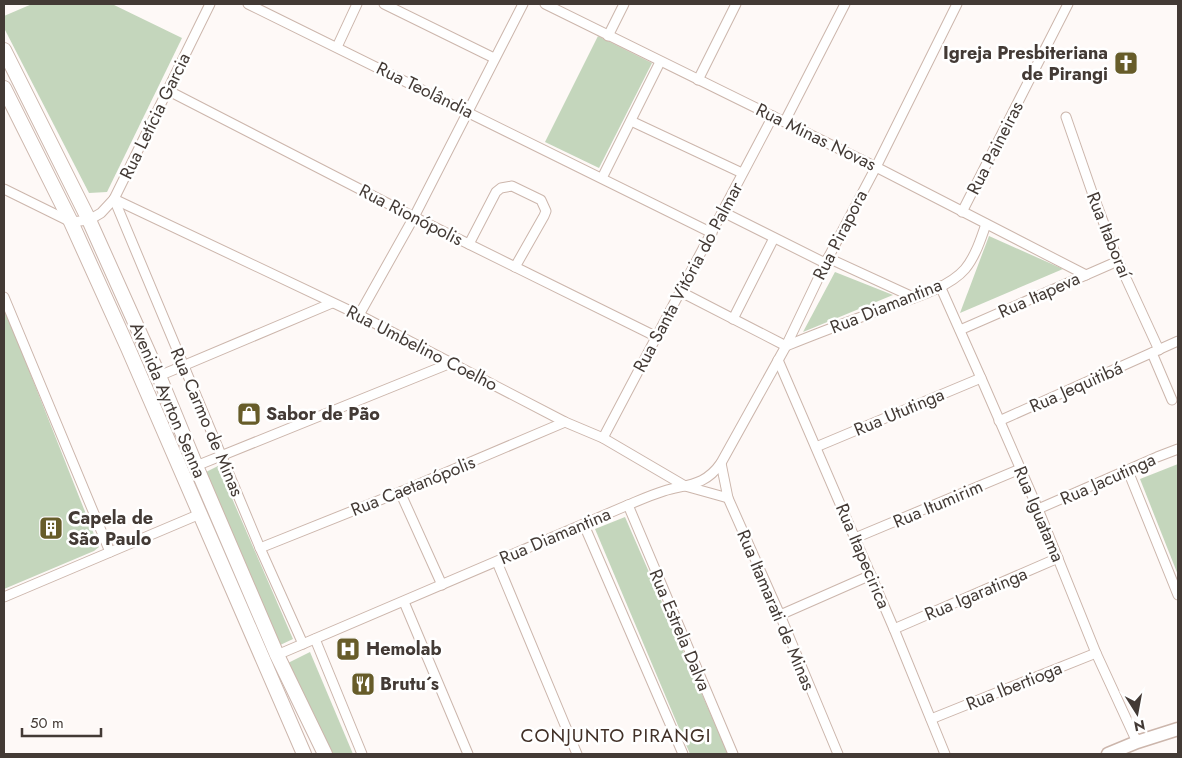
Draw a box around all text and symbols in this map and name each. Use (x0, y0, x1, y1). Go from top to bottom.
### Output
place label: Igreja Presbiteriana de Pirangi (943, 40, 1108, 87)
street label: Rua Letícia Garcia (113, 48, 197, 184)
church icon: Igreja Presbiteriana de Pirangi (1113, 50, 1139, 76)
street label: Rua Teolândia (372, 55, 478, 125)
street label: Rua Minas Novas (751, 97, 881, 177)
street label: Rua Paineiras (960, 97, 1030, 199)
street label: Rua Santa Vitória do Palmar (627, 177, 750, 377)
street label: Rua Rionópolis (354, 178, 468, 252)
street label: Rua Pirapora (806, 185, 874, 285)
street label: Rua Itaboraí (1080, 188, 1139, 283)
street label: Rua Itapeva (994, 265, 1084, 325)
street label: Rua Diamantina (826, 272, 946, 340)
street label: Rua Umbelino Coelho (342, 299, 502, 398)
street label: Avenida Ayrton Senna (123, 318, 213, 482)
street label: Rua Carmo de Minas (164, 343, 250, 501)
street label: Rua Jequitibá (1025, 355, 1127, 419)
street label: Rua Ututinga (850, 381, 948, 443)
shop icon: Sabor de Pão (236, 401, 262, 427)
place label: Sabor de Pão (266, 401, 380, 427)
street label: Rua Jacutinga (1056, 446, 1160, 512)
street label: Rua Caetanópolis (347, 449, 479, 523)
street label: Rua Iguatama (1007, 462, 1071, 566)
street label: Rua Itumirim (889, 473, 987, 535)
street label: Rua Itapecirica (829, 499, 897, 613)
street label: Rua Diamantina (495, 501, 615, 571)
place label: Capela de São Paulo (68, 505, 153, 552)
building icon: Capela de São Paulo (38, 515, 64, 541)
street label: Rua Itamarati de Minas (730, 526, 822, 694)
street label: Rua Igaratinga (921, 561, 1031, 627)
street label: Rua Estrela Dalva (643, 565, 717, 695)
hospital icon: Hemolab (335, 636, 361, 662)
place label: Hemolab (366, 636, 442, 662)
street label: Rua Ibertioga (962, 655, 1066, 717)
restaurant icon: Brutu´s (350, 671, 376, 697)
place label: Brutu´s (380, 671, 439, 697)
north arrow (1112, 688, 1162, 738)
scale bar (22, 706, 101, 738)
text: 50 m (30, 712, 64, 734)
text: N (1132, 715, 1147, 737)
district label: CONJUNTO PIRANGI (521, 722, 711, 749)

